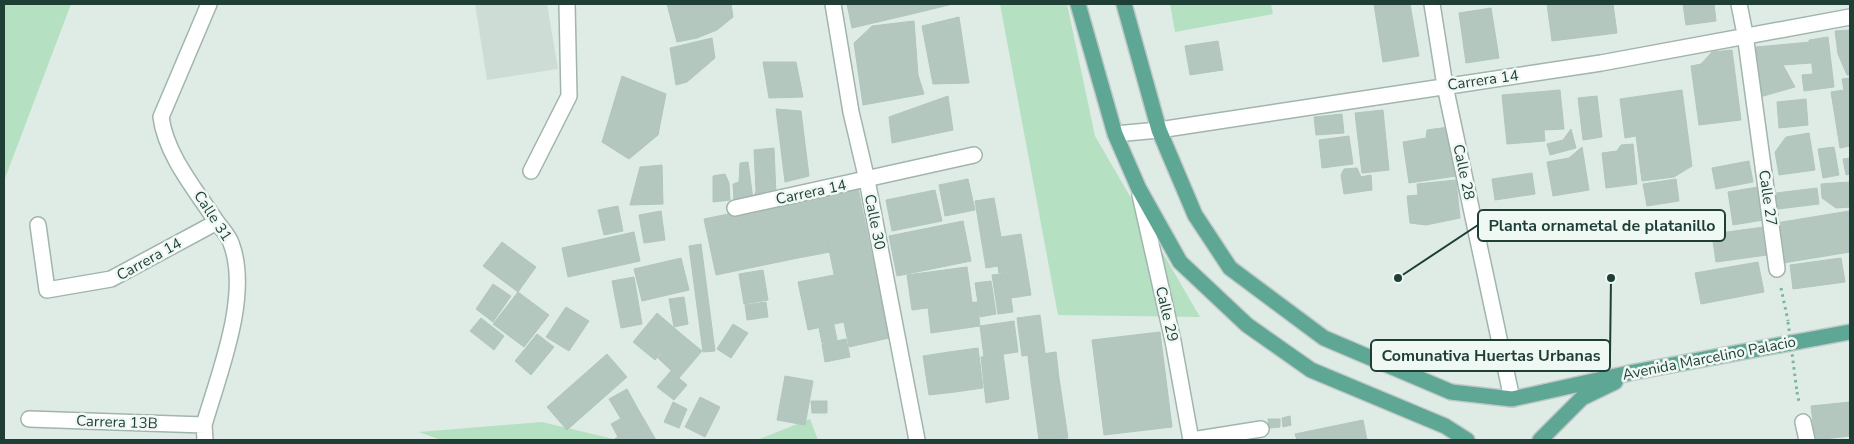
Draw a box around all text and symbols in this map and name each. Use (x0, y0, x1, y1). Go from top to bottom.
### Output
street label: Carrera 14 (1446, 65, 1520, 95)
street label: Calle 28 (1448, 142, 1480, 202)
street label: Calle 27 (1754, 169, 1782, 227)
street label: Carrera 14 (774, 175, 848, 209)
street label: Calle 31 (189, 187, 237, 245)
street label: Calle 30 (860, 192, 890, 252)
callout: Planta ornametal de platanillo (1478, 210, 1725, 241)
text: Planta ornametal de platanillo (1488, 215, 1716, 237)
street label: Carrera 14 (113, 233, 185, 285)
street label: Calle 29 (1151, 284, 1183, 344)
street label: Avenida Marcelino Palacio (1621, 331, 1797, 385)
callout: Comunativa Huertas Urbanas (1371, 340, 1610, 371)
text: Comunativa Huertas Urbanas (1382, 345, 1601, 367)
street label: Carrera 13B (76, 411, 158, 433)

